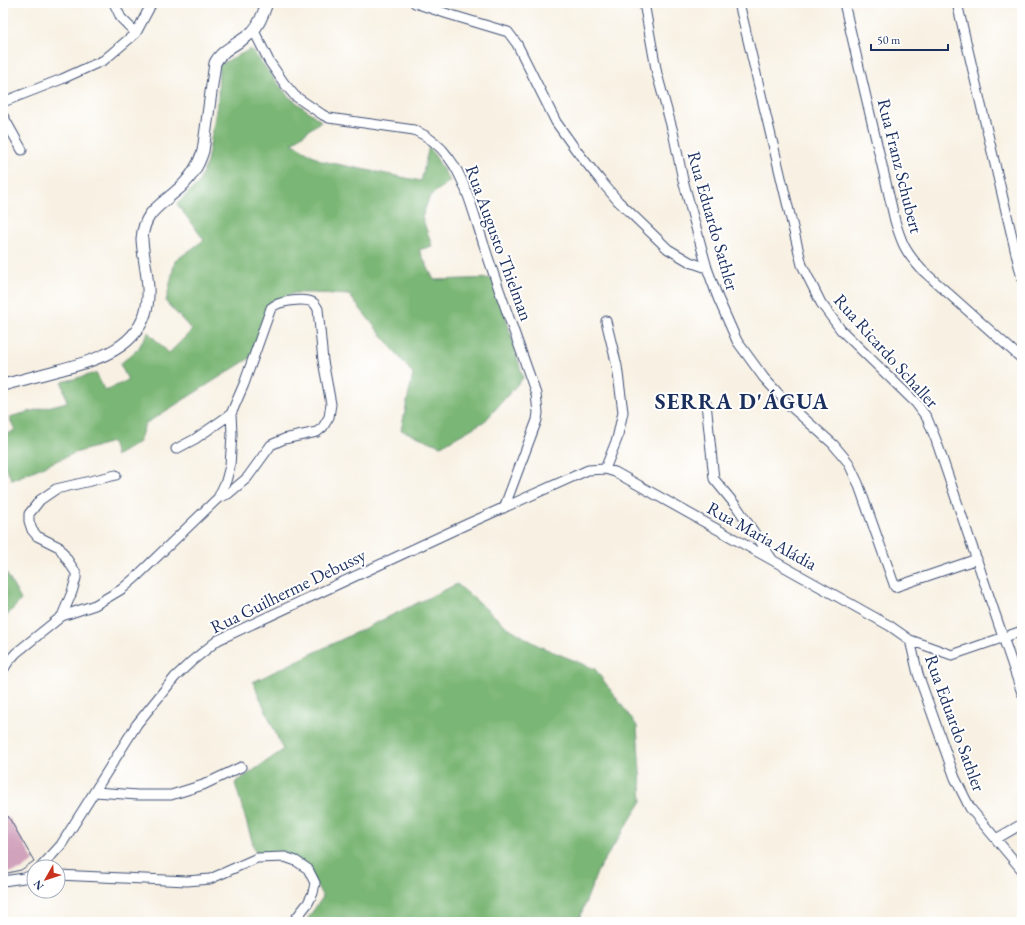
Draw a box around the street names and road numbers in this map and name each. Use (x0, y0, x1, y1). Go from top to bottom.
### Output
street label: Rua Franz Schubert (873, 96, 928, 236)
street label: Rua Eduardo Sathler (683, 148, 744, 293)
street label: Rua Augusto Thielman (461, 162, 539, 324)
street label: Rua Ricardo Schaller (829, 289, 944, 413)
street label: Rua Maria Aládia (703, 496, 822, 576)
street label: Rua Guilherme Debussy (206, 543, 369, 638)
street label: Rua Eduardo Sathler (920, 651, 991, 794)

